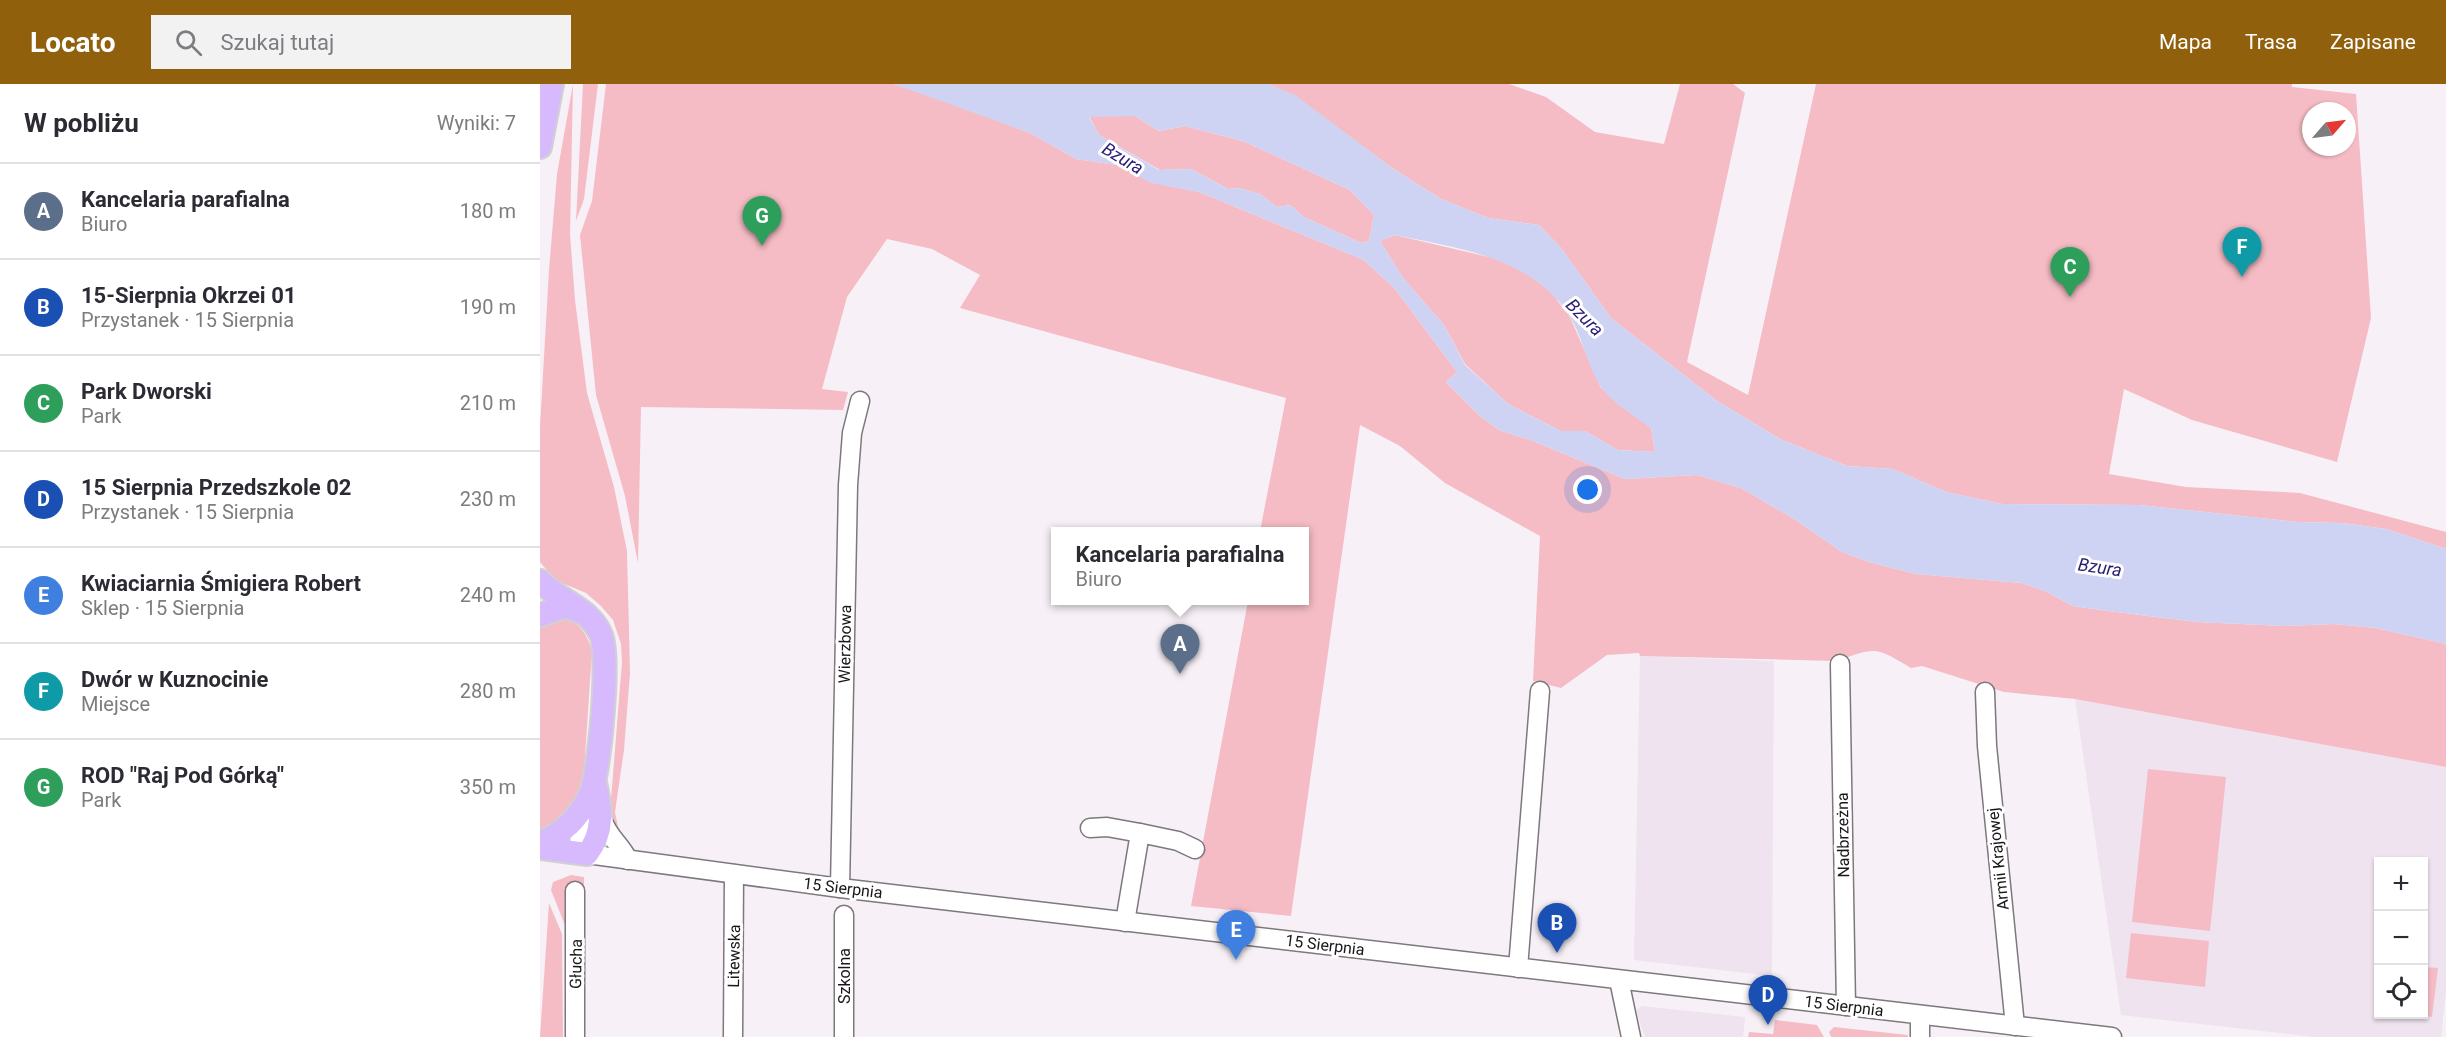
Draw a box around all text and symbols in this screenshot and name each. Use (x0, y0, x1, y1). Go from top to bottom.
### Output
search box (151, 15, 571, 69)
text: Locato (30, 26, 115, 59)
icon: search (172, 26, 205, 59)
text: Szukaj tutaj (220, 30, 334, 55)
text: Mapa (2159, 30, 2212, 54)
text: Trasa (2245, 30, 2297, 54)
text: Zapisane (2330, 30, 2416, 54)
north arrow (2302, 102, 2356, 156)
text: W pobliżu (24, 108, 139, 138)
text: Wyniki: 7 (437, 111, 516, 135)
water label: Bzura (1099, 138, 1147, 178)
text: Kancelaria parafialna (81, 187, 290, 212)
pin: G (742, 196, 782, 246)
text: A (37, 199, 50, 223)
text: 180 m (460, 199, 516, 223)
text: Biuro (81, 212, 127, 236)
pin: F (2222, 228, 2262, 277)
pin: C (2050, 248, 2090, 297)
text: 15-Sierpnia Okrzei 01 (81, 283, 296, 308)
water label: Bzura (1562, 294, 1608, 340)
text: B (37, 295, 50, 319)
text: 190 m (460, 295, 516, 319)
text: Przystanek · 15 Sierpnia (81, 308, 294, 332)
text: Park Dworski (81, 379, 212, 404)
text: C (37, 391, 50, 415)
text: 210 m (460, 391, 516, 415)
text: Park (81, 404, 121, 428)
text: 15 Sierpnia Przedszkole 02 (81, 475, 351, 500)
your location (1573, 475, 1602, 504)
text: D (37, 487, 50, 511)
text: 230 m (460, 487, 516, 511)
text: Przystanek · 15 Sierpnia (81, 500, 294, 524)
popup (1051, 527, 1309, 605)
text: Kancelaria parafialna (1076, 542, 1284, 567)
water label: Bzura (2077, 554, 2123, 580)
text: Biuro (1076, 567, 1122, 591)
text: Kwiaciarnia Śmigiera Robert (81, 571, 361, 596)
text: E (38, 583, 49, 607)
text: 240 m (460, 583, 516, 607)
text: Sklep · 15 Sierpnia (81, 596, 244, 620)
street label: Wierzbowa (835, 604, 855, 684)
pin: A (1160, 624, 1200, 674)
text: Dwór w Kuznocinie (81, 667, 268, 692)
text: F (38, 679, 49, 703)
text: 280 m (460, 679, 516, 703)
text: Miejsce (81, 692, 150, 716)
text: ROD "Raj Pod Górką" (81, 763, 284, 788)
text: G (37, 775, 50, 799)
text: 350 m (460, 775, 516, 799)
text: Park (81, 788, 121, 812)
street label: Nadbrzeżna (1833, 792, 1853, 878)
street label: Armii Krajowej (1983, 807, 2013, 911)
map controls (2374, 857, 2428, 1019)
button: + (2374, 857, 2428, 911)
street label: 15 Sierpnia (802, 874, 884, 902)
pin: B (1538, 904, 1576, 953)
pin: E (1216, 910, 1256, 960)
button: − (2374, 911, 2428, 965)
street label: Litewska (724, 924, 744, 988)
street label: 15 Sierpnia (1284, 931, 1366, 959)
street label: Głucha (566, 939, 586, 989)
street label: Szkolna (835, 948, 854, 1004)
button: locate (2374, 965, 2428, 1019)
pin: D (1748, 976, 1788, 1025)
street label: 15 Sierpnia (1803, 992, 1885, 1020)

